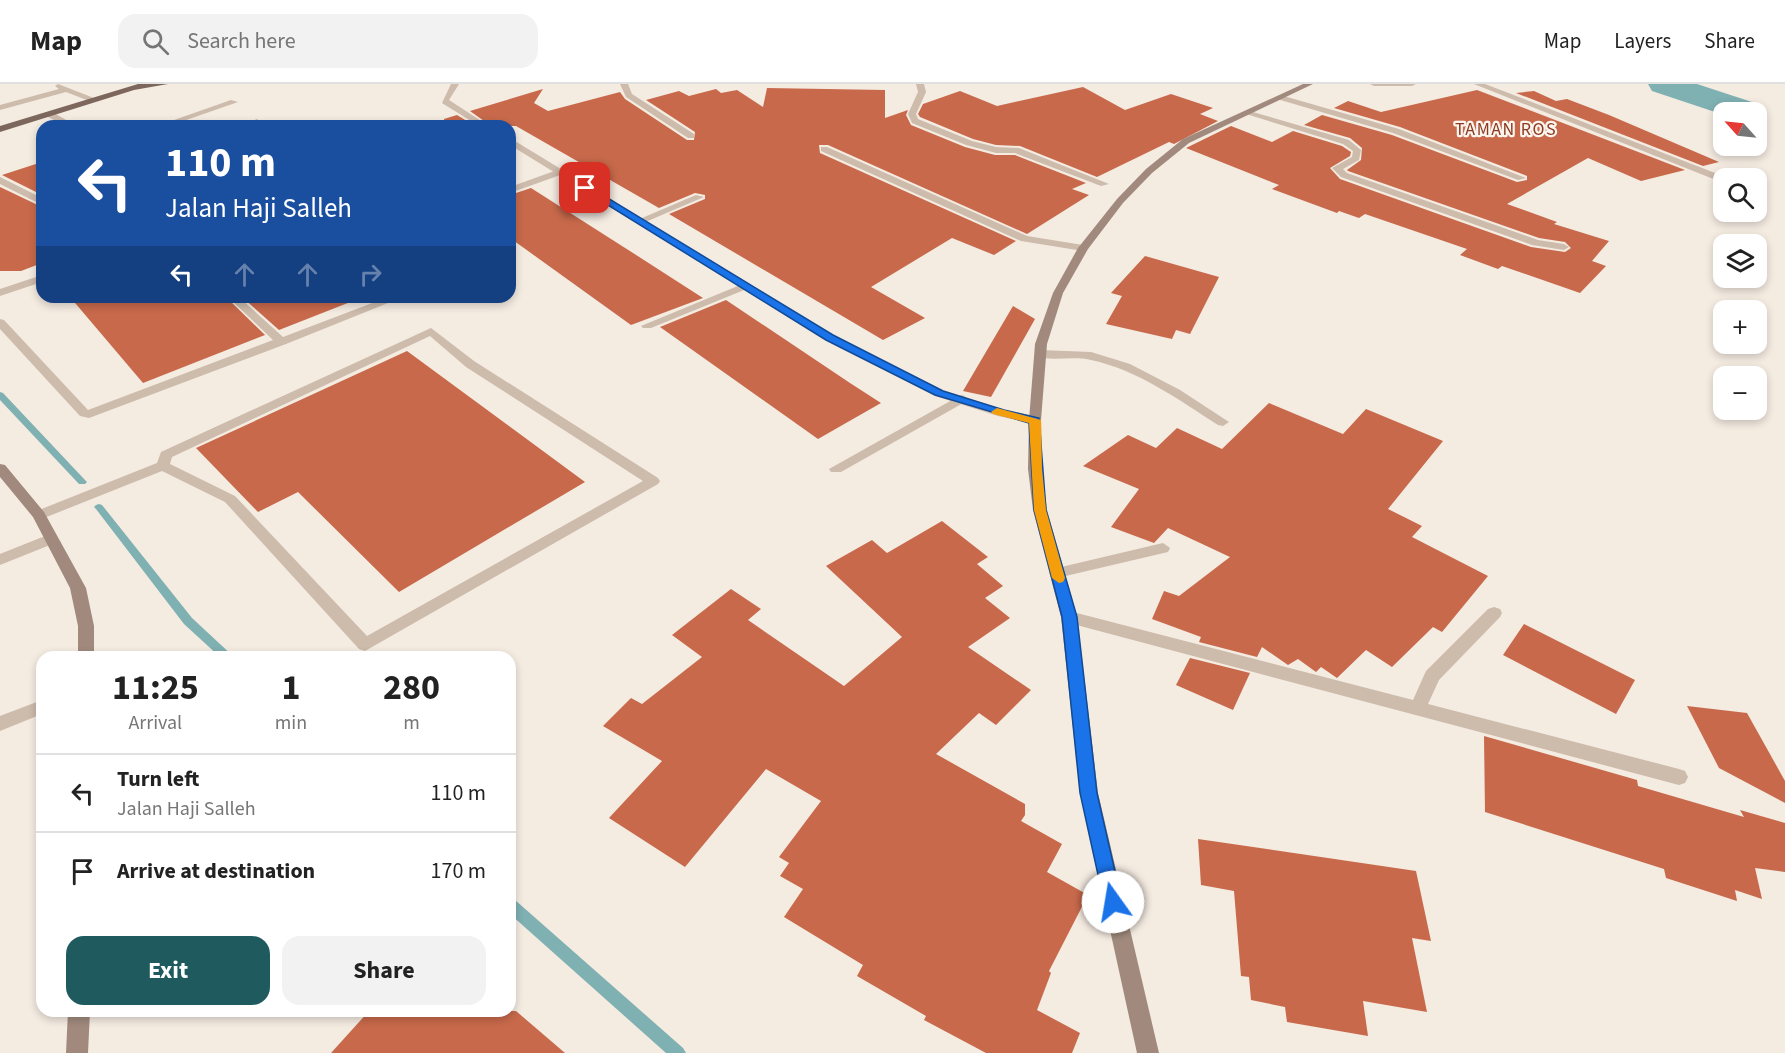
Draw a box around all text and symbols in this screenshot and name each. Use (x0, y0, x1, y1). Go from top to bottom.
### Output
search box (118, 14, 538, 68)
text: Map (30, 21, 82, 61)
icon: search (139, 25, 172, 58)
text: Search here (187, 25, 296, 57)
text: Map (1544, 26, 1581, 56)
text: Layers (1614, 26, 1671, 56)
text: Share (1704, 26, 1755, 56)
north arrow (1713, 102, 1767, 156)
map controls (1713, 102, 1767, 420)
district label: TAMAN ROS (1455, 117, 1557, 142)
text: 110 m (165, 133, 276, 193)
icon: left (66, 144, 144, 222)
pin (559, 162, 610, 213)
button: search (1713, 168, 1767, 222)
icon: arrive (568, 171, 601, 204)
text: Jalan Haji Salleh (165, 189, 352, 228)
button: layers (1713, 234, 1767, 288)
icon: left (165, 258, 198, 291)
icon: ahead (228, 258, 261, 291)
icon: ahead (291, 258, 324, 291)
icon: right (354, 258, 387, 291)
button: + (1713, 300, 1767, 354)
button: − (1713, 366, 1767, 420)
text: 11:25 (112, 662, 199, 713)
text: 1 (281, 662, 300, 713)
text: 280 (383, 662, 440, 713)
text: Arrival (128, 709, 182, 737)
text: min (275, 709, 307, 737)
text: m (403, 709, 420, 737)
text: Turn left (117, 763, 199, 795)
icon: left (66, 777, 99, 810)
text: 110 m (431, 777, 486, 809)
text: Jalan Haji Salleh (117, 795, 256, 823)
icon: arrive (66, 855, 99, 888)
text: Arrive at destination (117, 855, 315, 887)
text: 170 m (431, 855, 486, 887)
position arrow (1081, 870, 1145, 934)
button: Exit (66, 936, 270, 1005)
button: Share (282, 936, 486, 1005)

